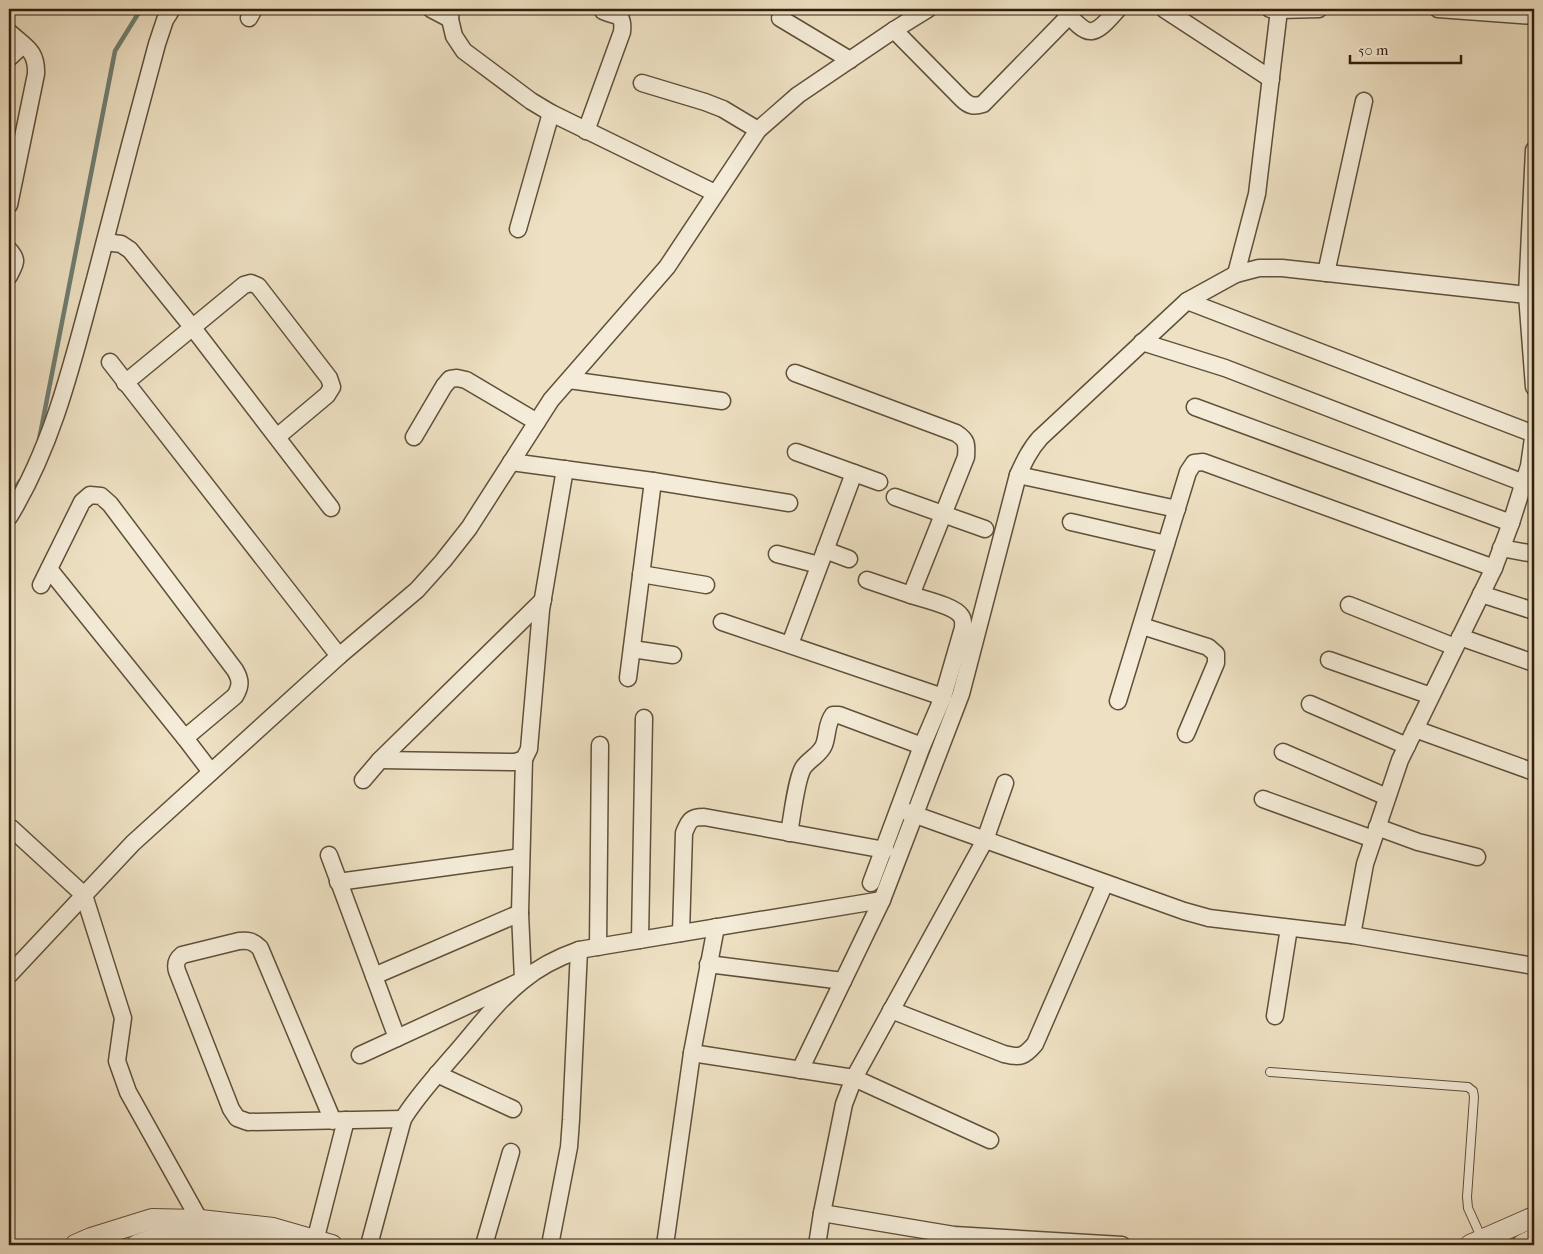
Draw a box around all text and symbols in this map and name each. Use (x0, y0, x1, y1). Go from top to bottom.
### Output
scale bar (1350, 32, 1462, 64)
text: 50 m (1358, 41, 1389, 59)

